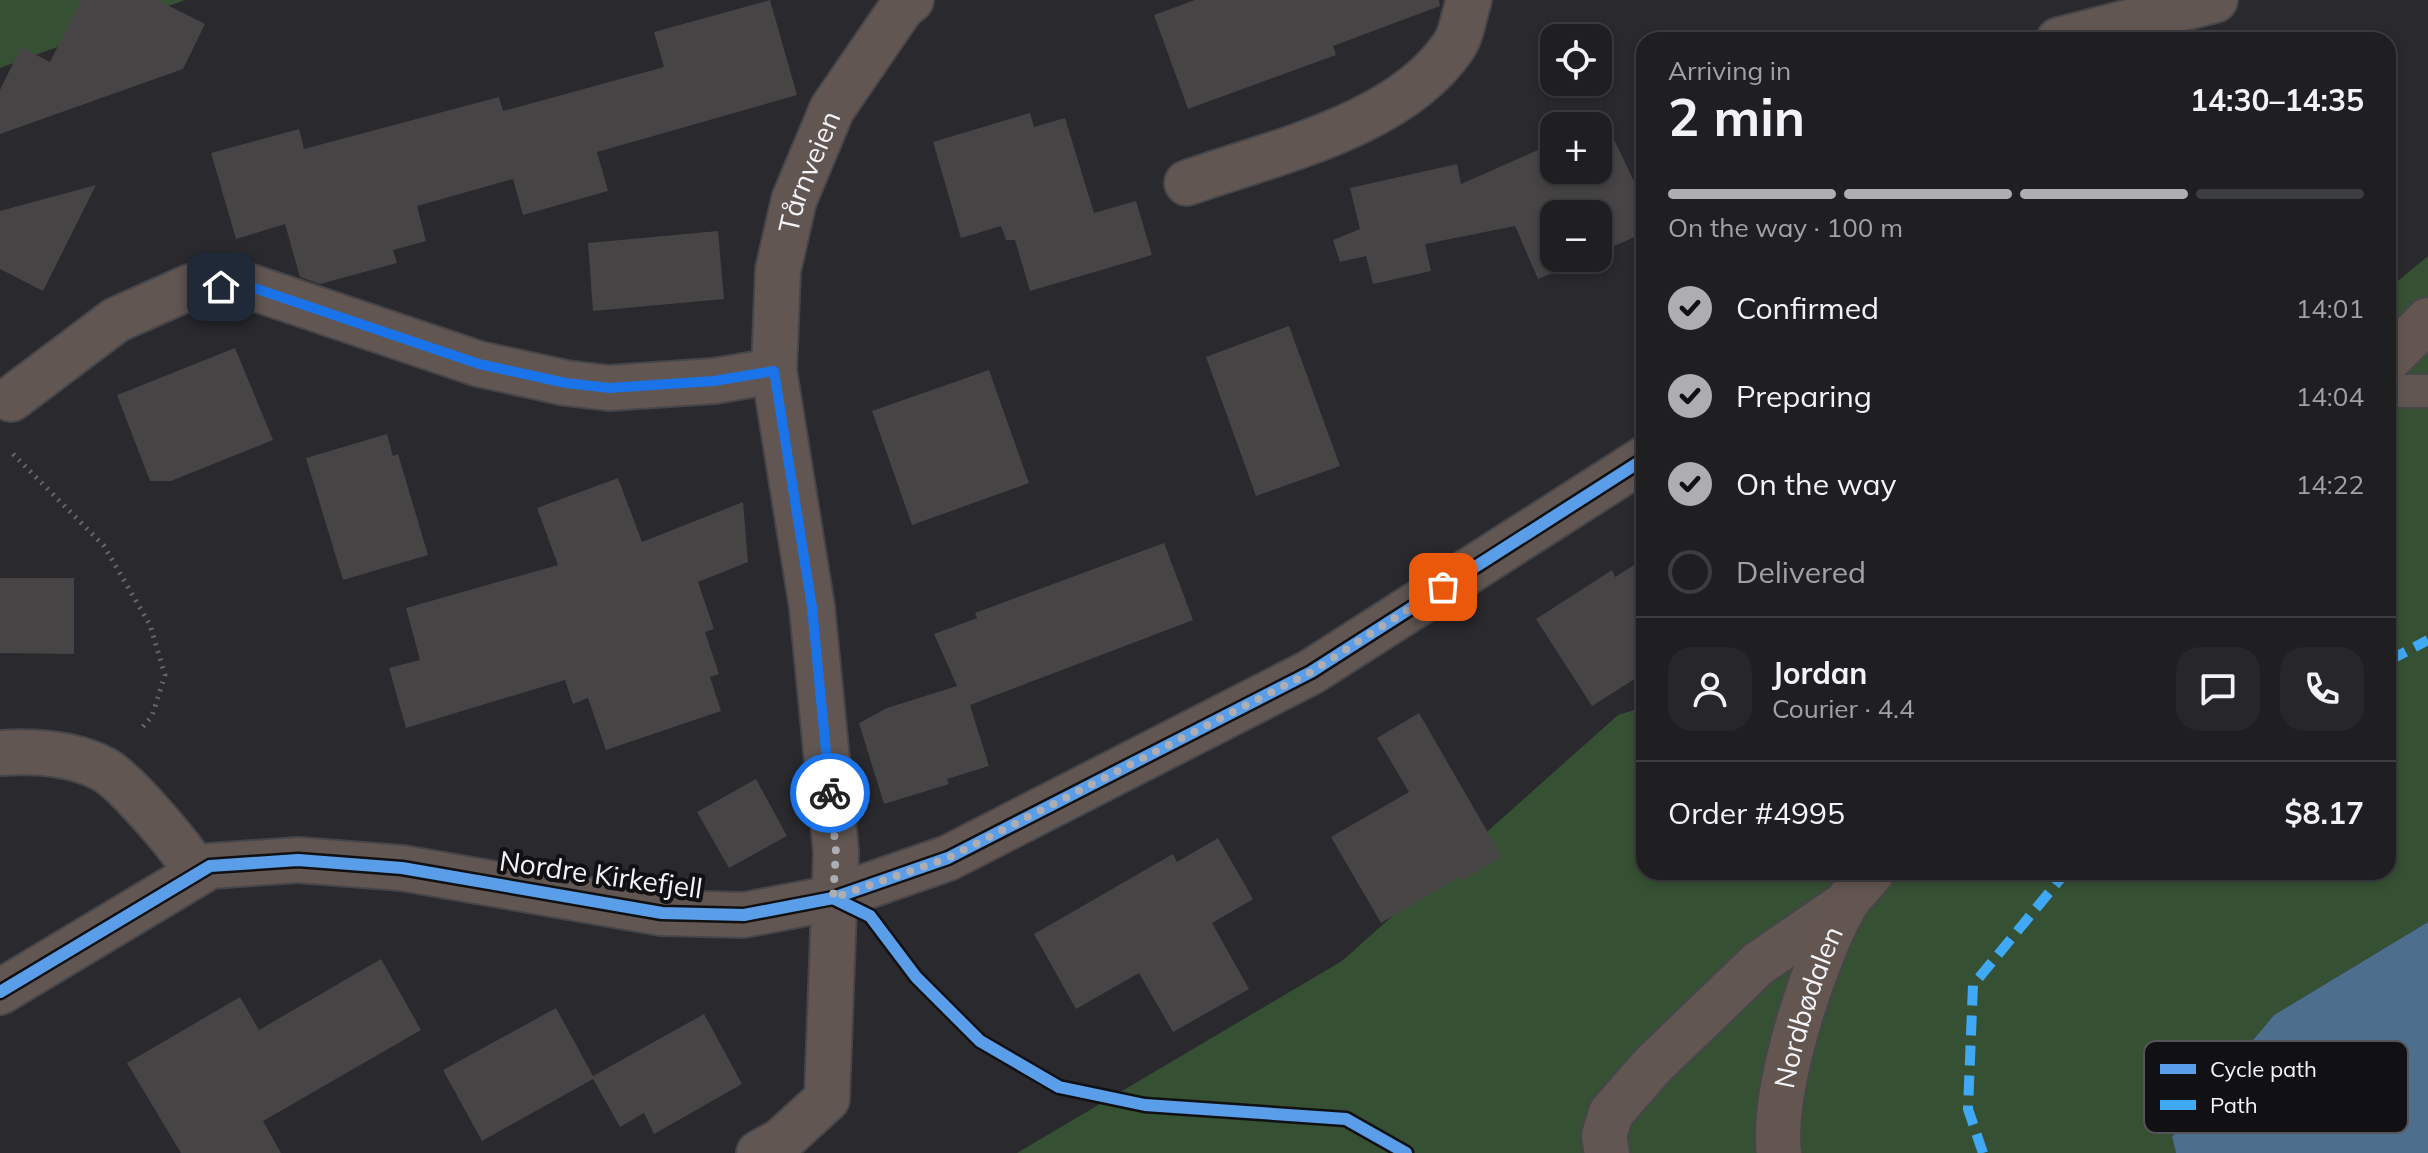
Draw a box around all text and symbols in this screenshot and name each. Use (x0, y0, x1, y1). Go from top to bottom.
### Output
map controls (1540, 24, 1612, 272)
button: locate (1540, 24, 1612, 96)
text: Arriving in (1668, 54, 1791, 87)
text: 14:30–14:35 (2190, 81, 2364, 119)
text: 2 min (1668, 84, 1805, 149)
street label: Tårnveien (770, 105, 847, 236)
button: + (1540, 112, 1612, 184)
button: − (1540, 200, 1612, 272)
text: On the way · 100 m (1668, 211, 1903, 244)
pin (187, 253, 255, 321)
icon: home (199, 265, 243, 309)
icon: check (1668, 286, 1712, 330)
text: Confirmed (1736, 289, 1879, 327)
text: 14:01 (2296, 292, 2364, 325)
icon: check (1668, 374, 1712, 418)
text: Preparing (1736, 377, 1872, 415)
text: 14:04 (2296, 380, 2364, 413)
icon: check (1668, 462, 1712, 506)
text: On the way (1736, 465, 1896, 503)
text: 14:22 (2296, 468, 2364, 501)
pin (1409, 553, 1477, 621)
text: Delivered (1736, 553, 1866, 591)
icon: bag (1421, 565, 1465, 609)
button: person (1668, 647, 1752, 731)
button: chat (2176, 647, 2260, 731)
button: phone (2280, 647, 2364, 731)
text: Jordan (1772, 654, 1867, 692)
text: Courier · 4.4 (1772, 692, 1915, 725)
courier (790, 753, 870, 833)
icon: bike (808, 771, 852, 815)
text: Order #4995 (1668, 794, 1845, 832)
text: $8.17 (2285, 794, 2364, 832)
street label: Nordre Kirkefjell (497, 842, 705, 906)
street label: Nordbødalen (1766, 920, 1850, 1091)
legend (2144, 1041, 2408, 1133)
text: Cycle path (2210, 1055, 2317, 1083)
text: Path (2210, 1091, 2258, 1119)

